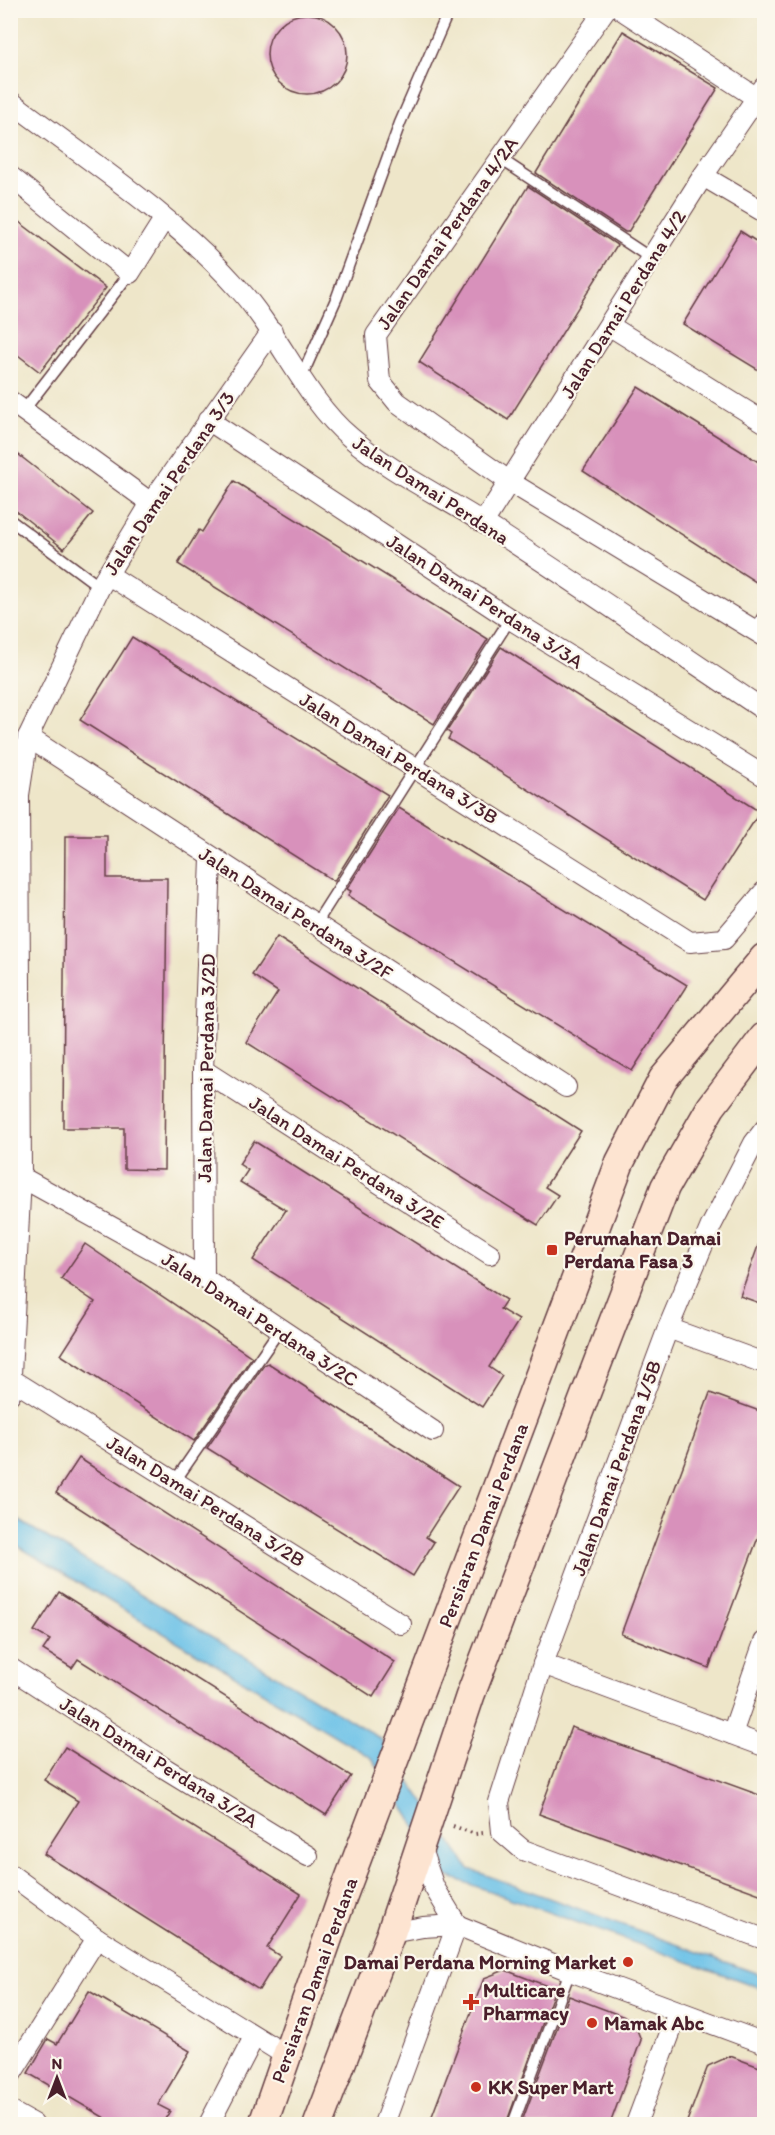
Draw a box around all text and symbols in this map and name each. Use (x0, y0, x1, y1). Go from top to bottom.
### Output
street label: Jalan Damai Perdana 4/2A (371, 132, 523, 334)
street label: Jalan Damai Perdana 4/2 (555, 205, 691, 403)
street label: Jalan Damai Perdana 3/3 (98, 386, 240, 580)
street label: Jalan Damai Perdana (348, 430, 514, 550)
street label: Jalan Damai Perdana 3/3A (382, 528, 588, 674)
street label: Jalan Damai Perdana 3/3B (295, 687, 503, 829)
street label: Jalan Damai Perdana 3/2F (194, 841, 398, 985)
street label: Jalan Damai Perdana 3/2D (192, 953, 220, 1183)
street label: Jalan Damai Perdana 3/2E (245, 1090, 449, 1234)
place label: Perumahan Damai Perdana Fasa 3 (564, 1226, 721, 1273)
marker: Perumahan Damai Perdana Fasa 3 (545, 1243, 559, 1257)
street label: Jalan Damai Perdana 3/2C (157, 1247, 363, 1392)
street label: Jalan Damai Perdana 1/5B (566, 1357, 666, 1579)
street label: Persiaran Damai Perdana (433, 1419, 533, 1631)
street label: Jalan Damai Perdana 3/2B (102, 1430, 310, 1572)
street label: Jalan Damai Perdana 3/2A (56, 1691, 263, 1833)
street label: Persiaran Damai Perdana (266, 1873, 363, 2086)
place label: Damai Perdana Morning Market (344, 1950, 617, 1975)
marker: Damai Perdana Morning Market (621, 1955, 635, 1969)
place label: Multicare Pharmacy (483, 1978, 569, 2026)
marker: Multicare Pharmacy (464, 1995, 478, 2009)
place label: Mamak Abc (604, 2011, 705, 2035)
marker: Mamak Abc (585, 2016, 599, 2030)
north arrow (27, 2048, 87, 2108)
text: N (52, 2054, 62, 2073)
place label: KK Super Mart (488, 2075, 614, 2100)
marker: KK Super Mart (469, 2080, 483, 2094)

